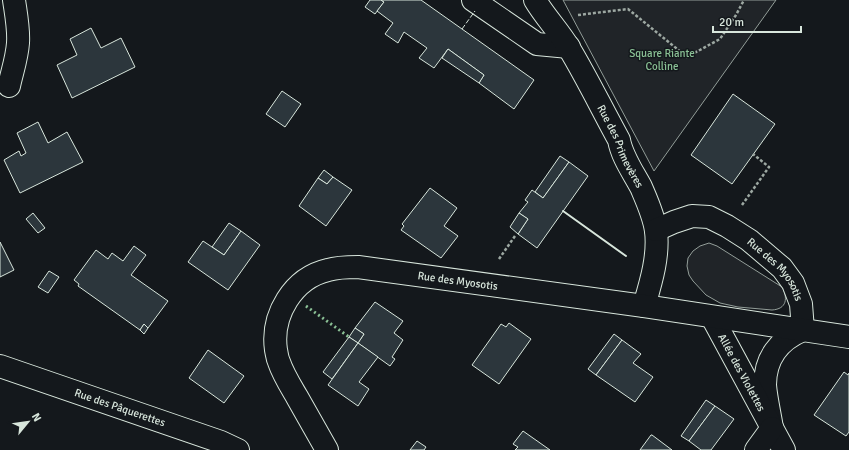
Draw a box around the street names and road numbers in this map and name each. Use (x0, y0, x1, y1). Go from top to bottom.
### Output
street label: Rue des Primevères (594, 103, 646, 190)
street label: Rue des Myosotis (744, 235, 805, 303)
street label: Rue des Myosotis (417, 269, 499, 293)
street label: Allée des Violettes (715, 331, 768, 414)
street label: Rue des Pâquerettes (73, 386, 167, 429)

